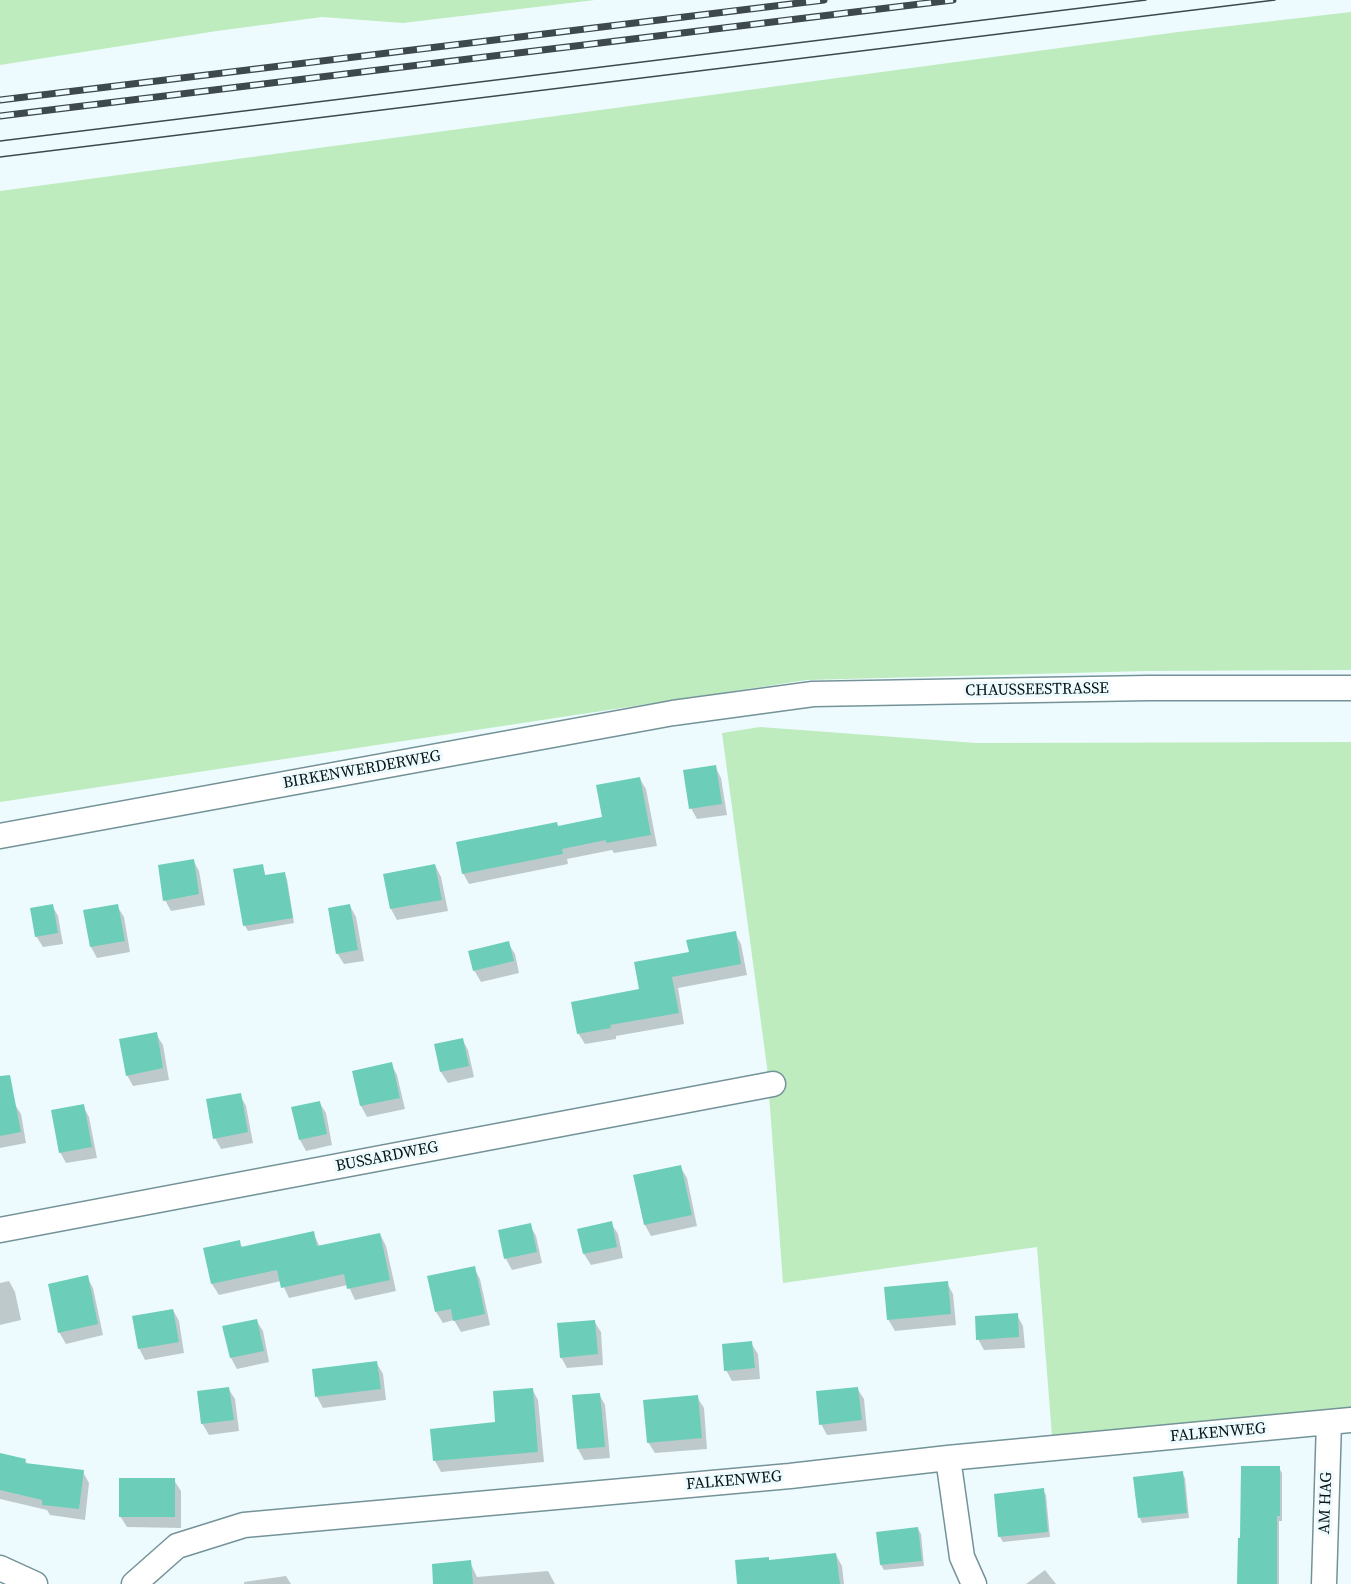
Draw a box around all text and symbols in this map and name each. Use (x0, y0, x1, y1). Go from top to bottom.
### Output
street label: CHAUSSEESTRASSE (965, 679, 1109, 701)
street label: BIRKENWERDERWEG (282, 747, 442, 793)
street label: BUSSARDWEG (334, 1138, 440, 1176)
street label: FALKENWEG (1169, 1419, 1267, 1447)
street label: FALKENWEG (685, 1467, 783, 1495)
street label: AM HAG (1315, 1472, 1337, 1534)

